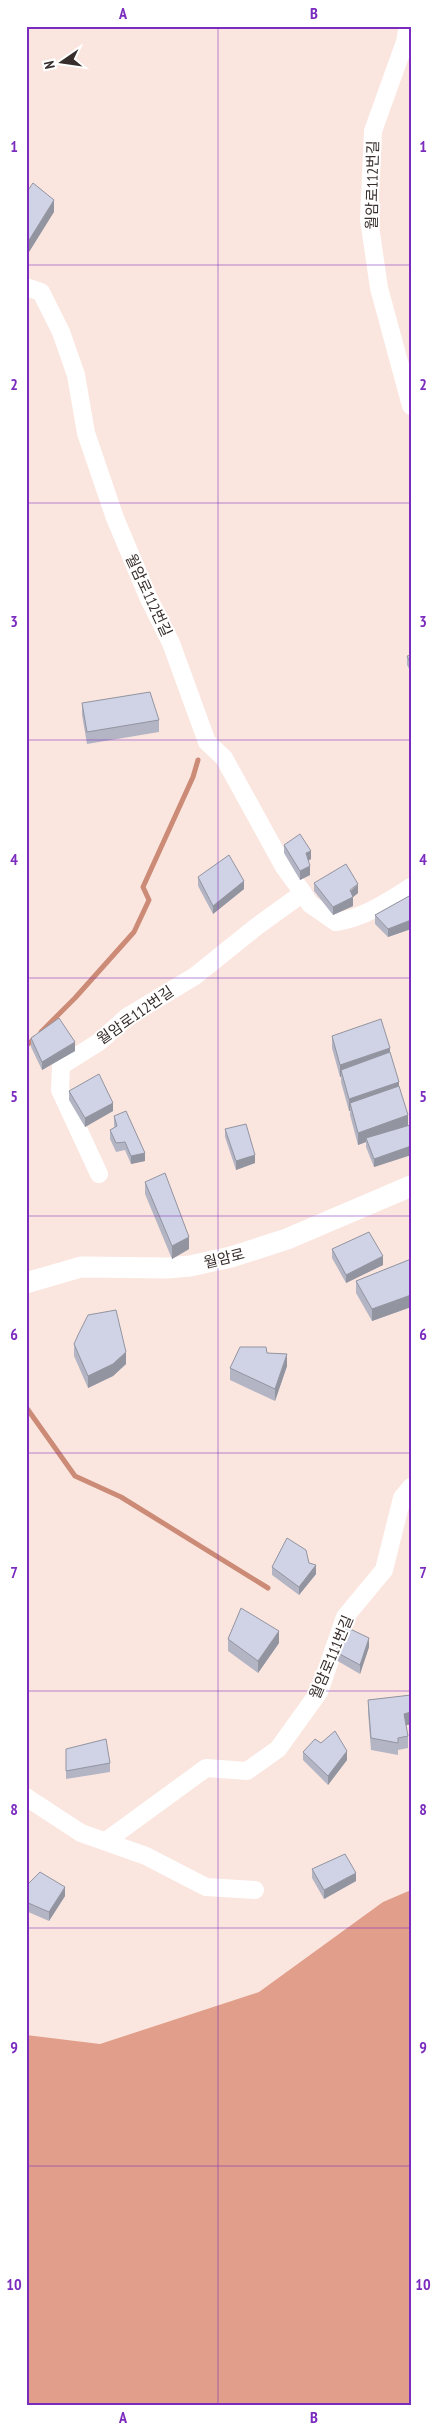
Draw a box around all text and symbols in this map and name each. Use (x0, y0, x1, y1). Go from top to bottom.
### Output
text: A (118, 3, 128, 23)
text: B (310, 3, 318, 23)
north arrow (38, 38, 88, 88)
text: N (40, 59, 59, 71)
text: 1 (10, 136, 18, 156)
text: 1 (419, 136, 427, 156)
street label: 월암로112번길 (362, 140, 382, 230)
text: 2 (10, 374, 18, 394)
text: 2 (419, 374, 427, 394)
street label: 월암로112번길 (122, 551, 176, 639)
text: 3 (10, 611, 18, 631)
text: 3 (419, 611, 427, 631)
text: 4 (10, 849, 18, 869)
text: 4 (419, 849, 427, 869)
street label: 월암로112번길 (93, 982, 177, 1048)
text: 5 (10, 1086, 18, 1106)
text: 5 (419, 1086, 427, 1106)
street label: 월암로 (202, 1244, 246, 1272)
text: 6 (10, 1324, 18, 1344)
text: 6 (419, 1324, 427, 1344)
text: 7 (10, 1562, 18, 1582)
text: 7 (419, 1562, 427, 1582)
street label: 월암로111번길 (305, 1612, 357, 1702)
text: 8 (10, 1799, 18, 1819)
text: 8 (419, 1799, 427, 1819)
text: 9 (10, 2037, 18, 2057)
text: 9 (419, 2037, 427, 2057)
text: 10 (6, 2274, 22, 2294)
text: 10 (415, 2274, 431, 2294)
text: A (118, 2407, 128, 2427)
text: B (310, 2407, 318, 2427)

